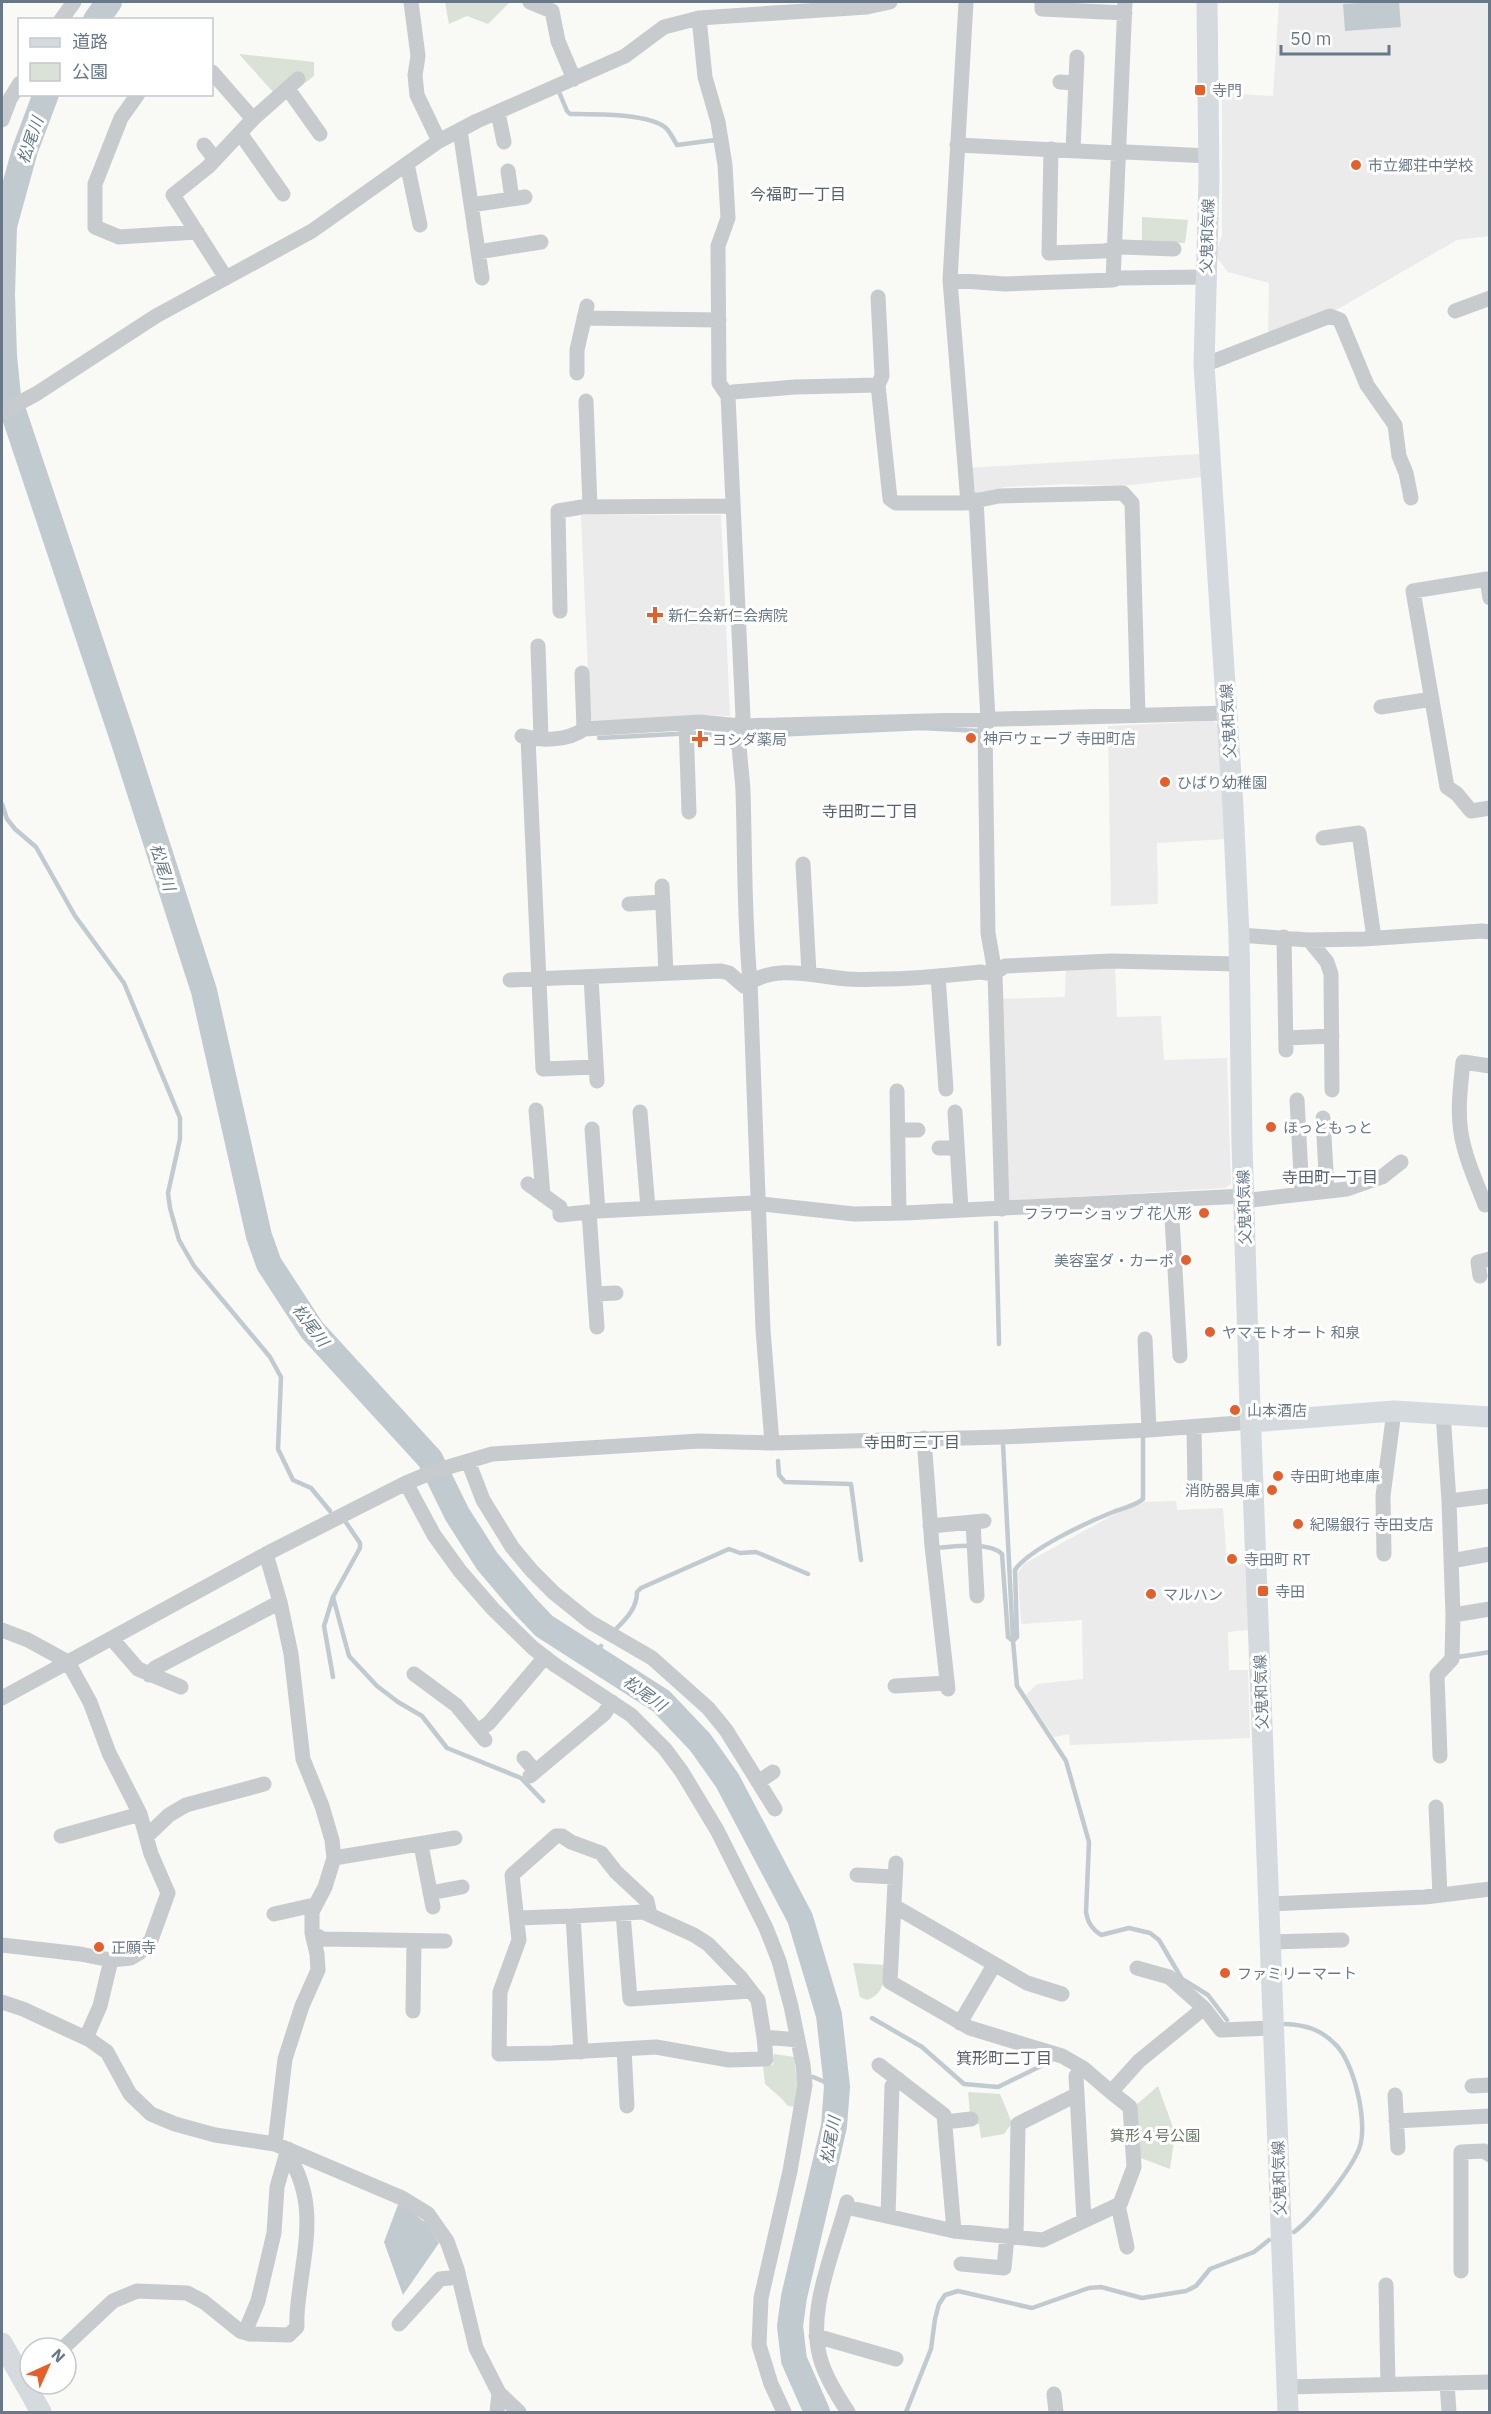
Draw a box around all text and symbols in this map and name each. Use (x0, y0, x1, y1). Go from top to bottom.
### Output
legend (18, 18, 213, 96)
scale bar (1281, 18, 1389, 56)
text: 50 m (1290, 27, 1332, 50)
text: 道路 (72, 30, 108, 53)
text: 公園 (72, 60, 108, 83)
place label: 寺門 (1212, 81, 1242, 100)
marker: 寺門 (1193, 83, 1207, 97)
water label: 松尾川 (13, 112, 48, 166)
place label: 市立郷荘中学校 (1368, 156, 1473, 175)
marker: 市立郷荘中学校 (1349, 158, 1363, 172)
district label: 今福町一丁目 (750, 184, 846, 204)
street label: 父鬼和気線 (1196, 198, 1218, 274)
marker: 新仁会新仁会病院 (646, 606, 664, 624)
place label: 新仁会新仁会病院 (668, 606, 788, 625)
street label: 父鬼和気線 (1217, 683, 1239, 759)
place label: 神戸ウェーブ 寺田町店 (983, 729, 1136, 748)
place label: ヨシダ薬局 (712, 730, 787, 749)
marker: 神戸ウェーブ 寺田町店 (964, 731, 978, 745)
marker: ヨシダ薬局 (693, 732, 707, 746)
place label: ひばり幼稚園 (1177, 773, 1267, 792)
marker: ひばり幼稚園 (1158, 775, 1172, 789)
district label: 寺田町二丁目 (822, 801, 918, 821)
water label: 松尾川 (146, 841, 181, 895)
place label: ほっともっと (1283, 1118, 1373, 1137)
marker: ほっともっと (1264, 1120, 1278, 1134)
district label: 寺田町一丁目 (1282, 1167, 1378, 1187)
street label: 父鬼和気線 (1233, 1169, 1255, 1245)
place label: フラワーショップ 花人形 (1024, 1204, 1192, 1223)
marker: フラワーショップ 花人形 (1197, 1206, 1211, 1220)
place label: 美容室ダ・カーポ (1054, 1251, 1174, 1270)
marker: 美容室ダ・カーポ (1179, 1253, 1193, 1267)
water label: 松尾川 (289, 1300, 335, 1352)
place label: ヤマモトオート 和泉 (1222, 1323, 1361, 1342)
marker: ヤマモトオート 和泉 (1203, 1325, 1217, 1339)
place label: 山本酒店 (1247, 1401, 1307, 1420)
marker: 山本酒店 (1228, 1403, 1242, 1417)
district label: 寺田町三丁目 (864, 1432, 960, 1452)
place label: 寺田町地車庫 (1290, 1467, 1380, 1486)
marker: 寺田町地車庫 (1271, 1469, 1285, 1483)
place label: 消防器具庫 (1185, 1481, 1260, 1500)
marker: 消防器具庫 (1265, 1483, 1279, 1497)
place label: 紀陽銀行 寺田支店 (1310, 1515, 1434, 1534)
marker: 紀陽銀行 寺田支店 (1291, 1517, 1305, 1531)
place label: 寺田町 RT (1244, 1550, 1311, 1569)
marker: 寺田町 RT (1225, 1552, 1239, 1566)
place label: 寺田 (1275, 1582, 1305, 1601)
marker: 寺田 (1256, 1584, 1270, 1598)
place label: マルハン (1163, 1585, 1223, 1604)
marker: マルハン (1144, 1587, 1158, 1601)
street label: 父鬼和気線 (1250, 1654, 1272, 1730)
water label: 松尾川 (620, 1671, 672, 1716)
place label: 正願寺 (111, 1938, 156, 1957)
marker: 正願寺 (92, 1940, 106, 1954)
place label: ファミリーマート (1237, 1964, 1357, 1983)
marker: ファミリーマート (1218, 1966, 1232, 1980)
district label: 箕形町二丁目 (956, 2048, 1052, 2068)
water label: 松尾川 (816, 2113, 844, 2165)
park label: 箕形４号公園 (1110, 2126, 1200, 2145)
street label: 父鬼和気線 (1268, 2140, 1290, 2216)
north arrow (18, 2336, 78, 2396)
text: N (47, 2344, 70, 2367)

